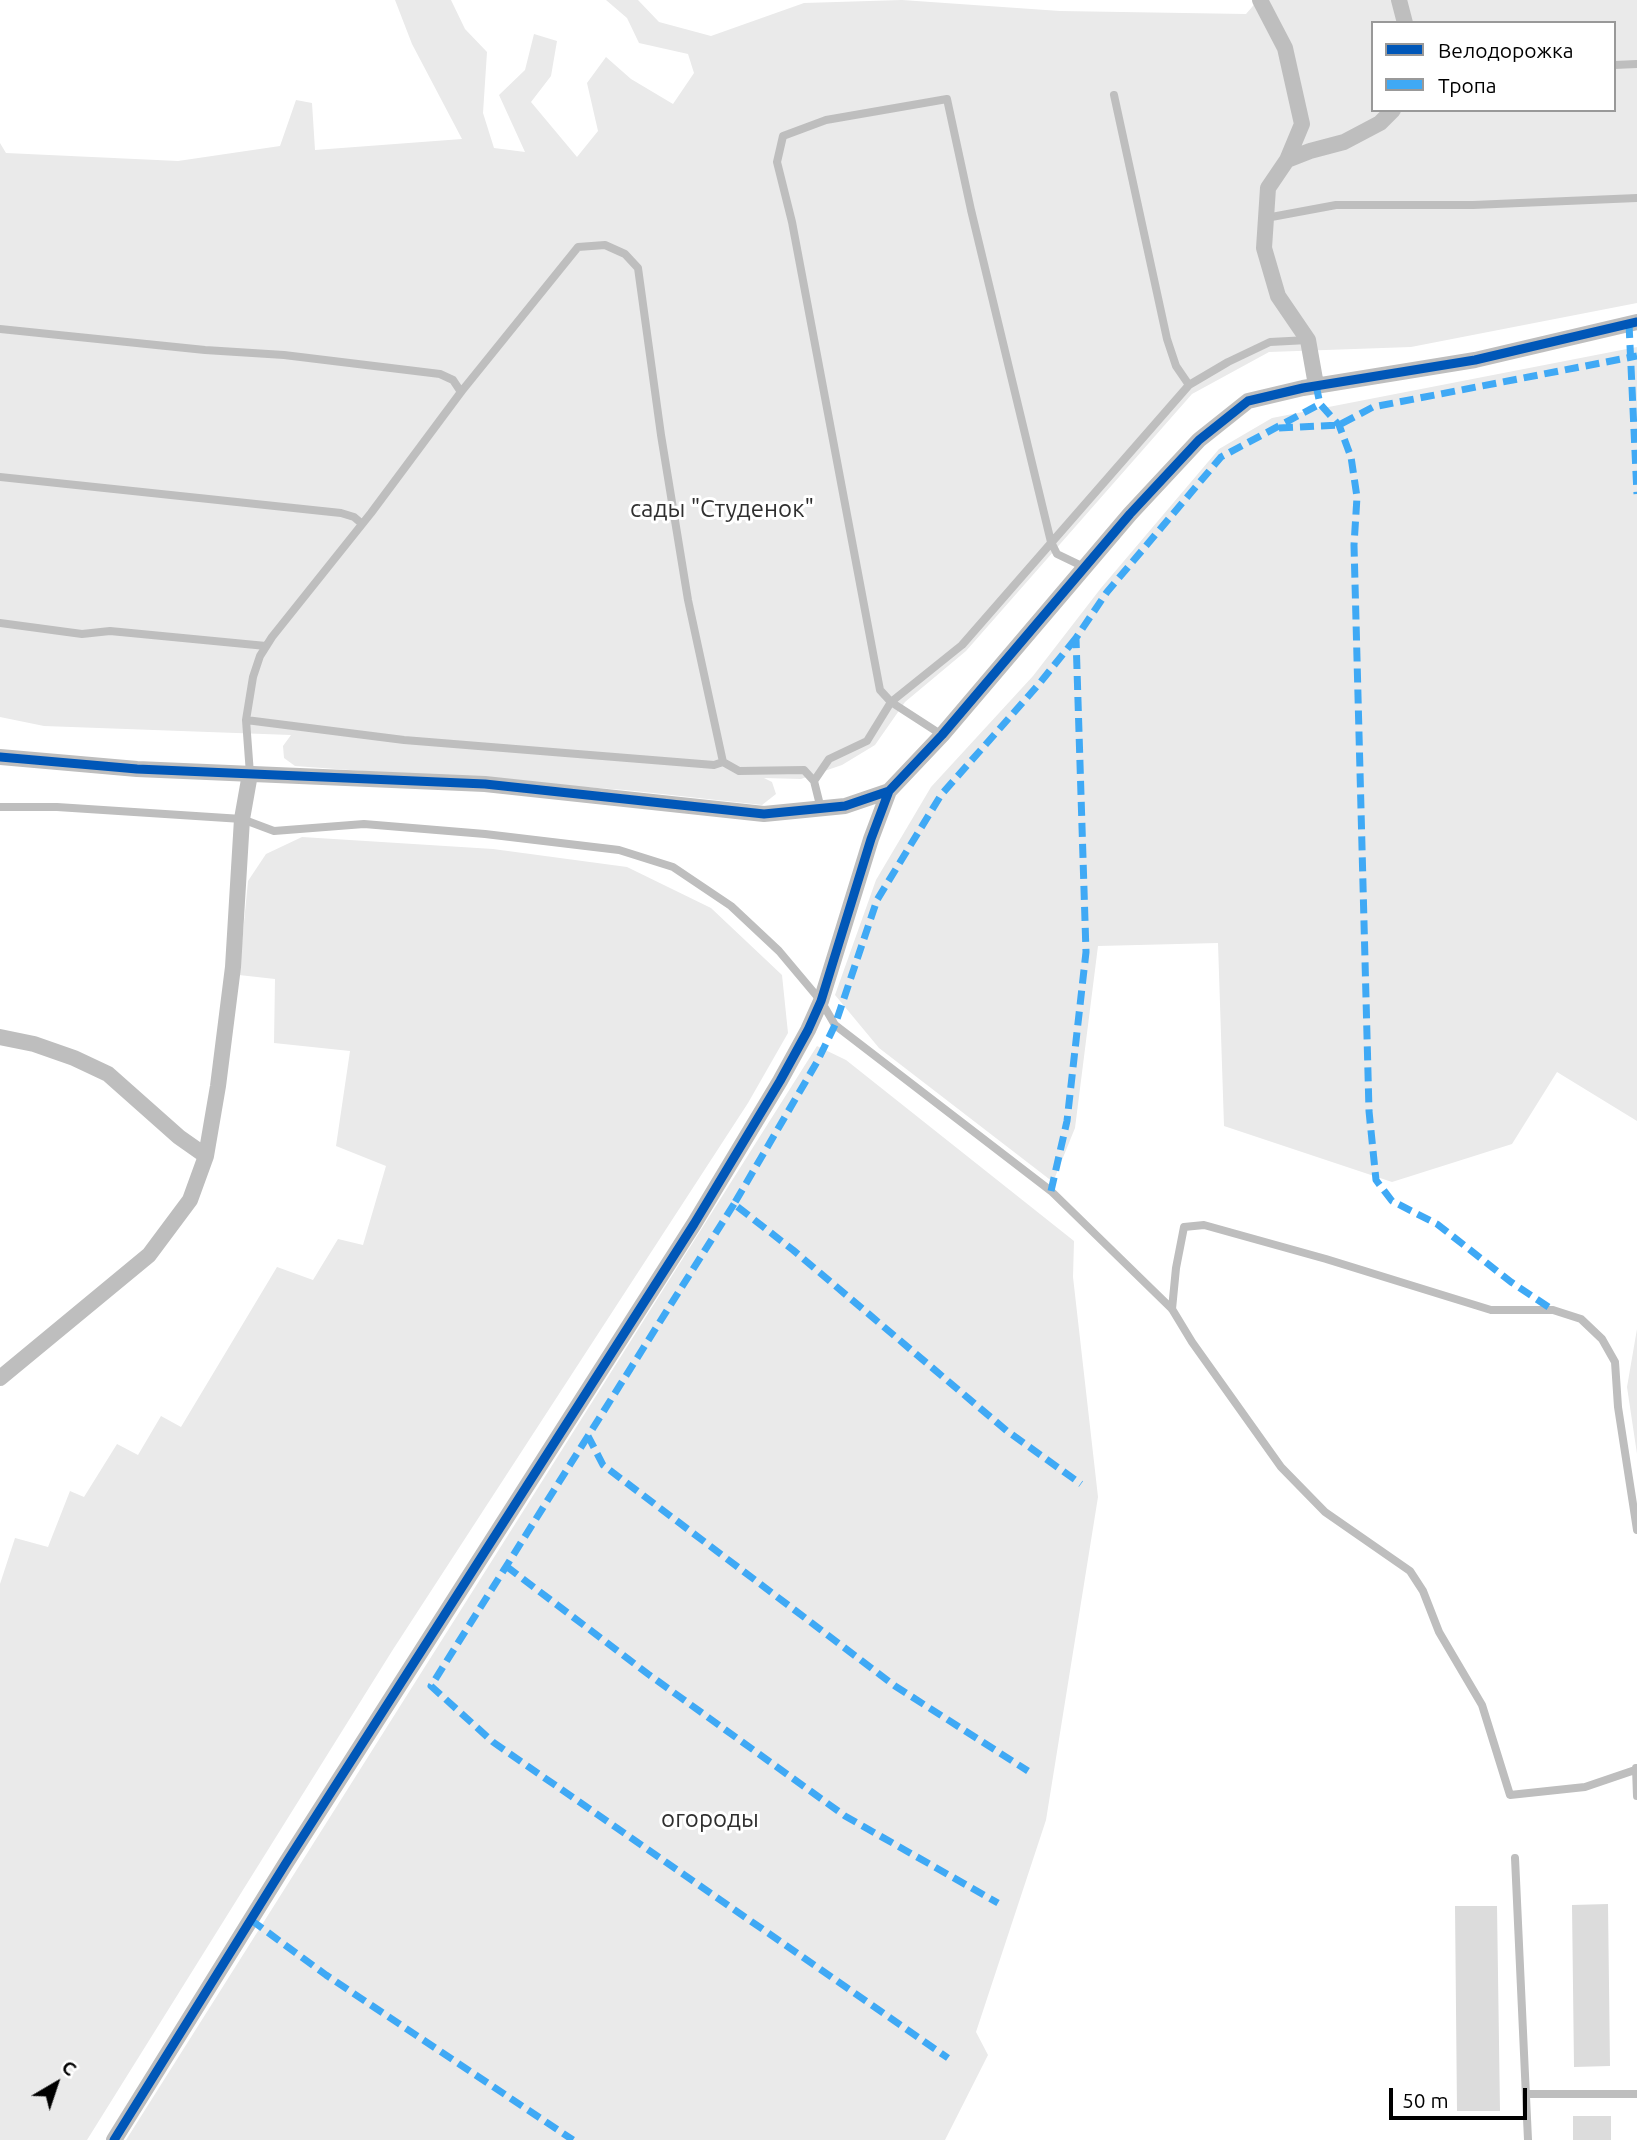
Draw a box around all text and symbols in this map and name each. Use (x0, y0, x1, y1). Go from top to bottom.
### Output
legend (1371, 21, 1616, 112)
text: Велодорожка (1438, 38, 1574, 62)
text: Тропа (1438, 73, 1497, 97)
park label: сады "Студенок" (630, 495, 814, 523)
park label: огороды (661, 1805, 759, 1833)
north arrow (21, 2049, 91, 2119)
text: С (58, 2055, 81, 2080)
scale bar (1392, 2074, 1530, 2118)
text: 50 m (1402, 2088, 1449, 2112)

